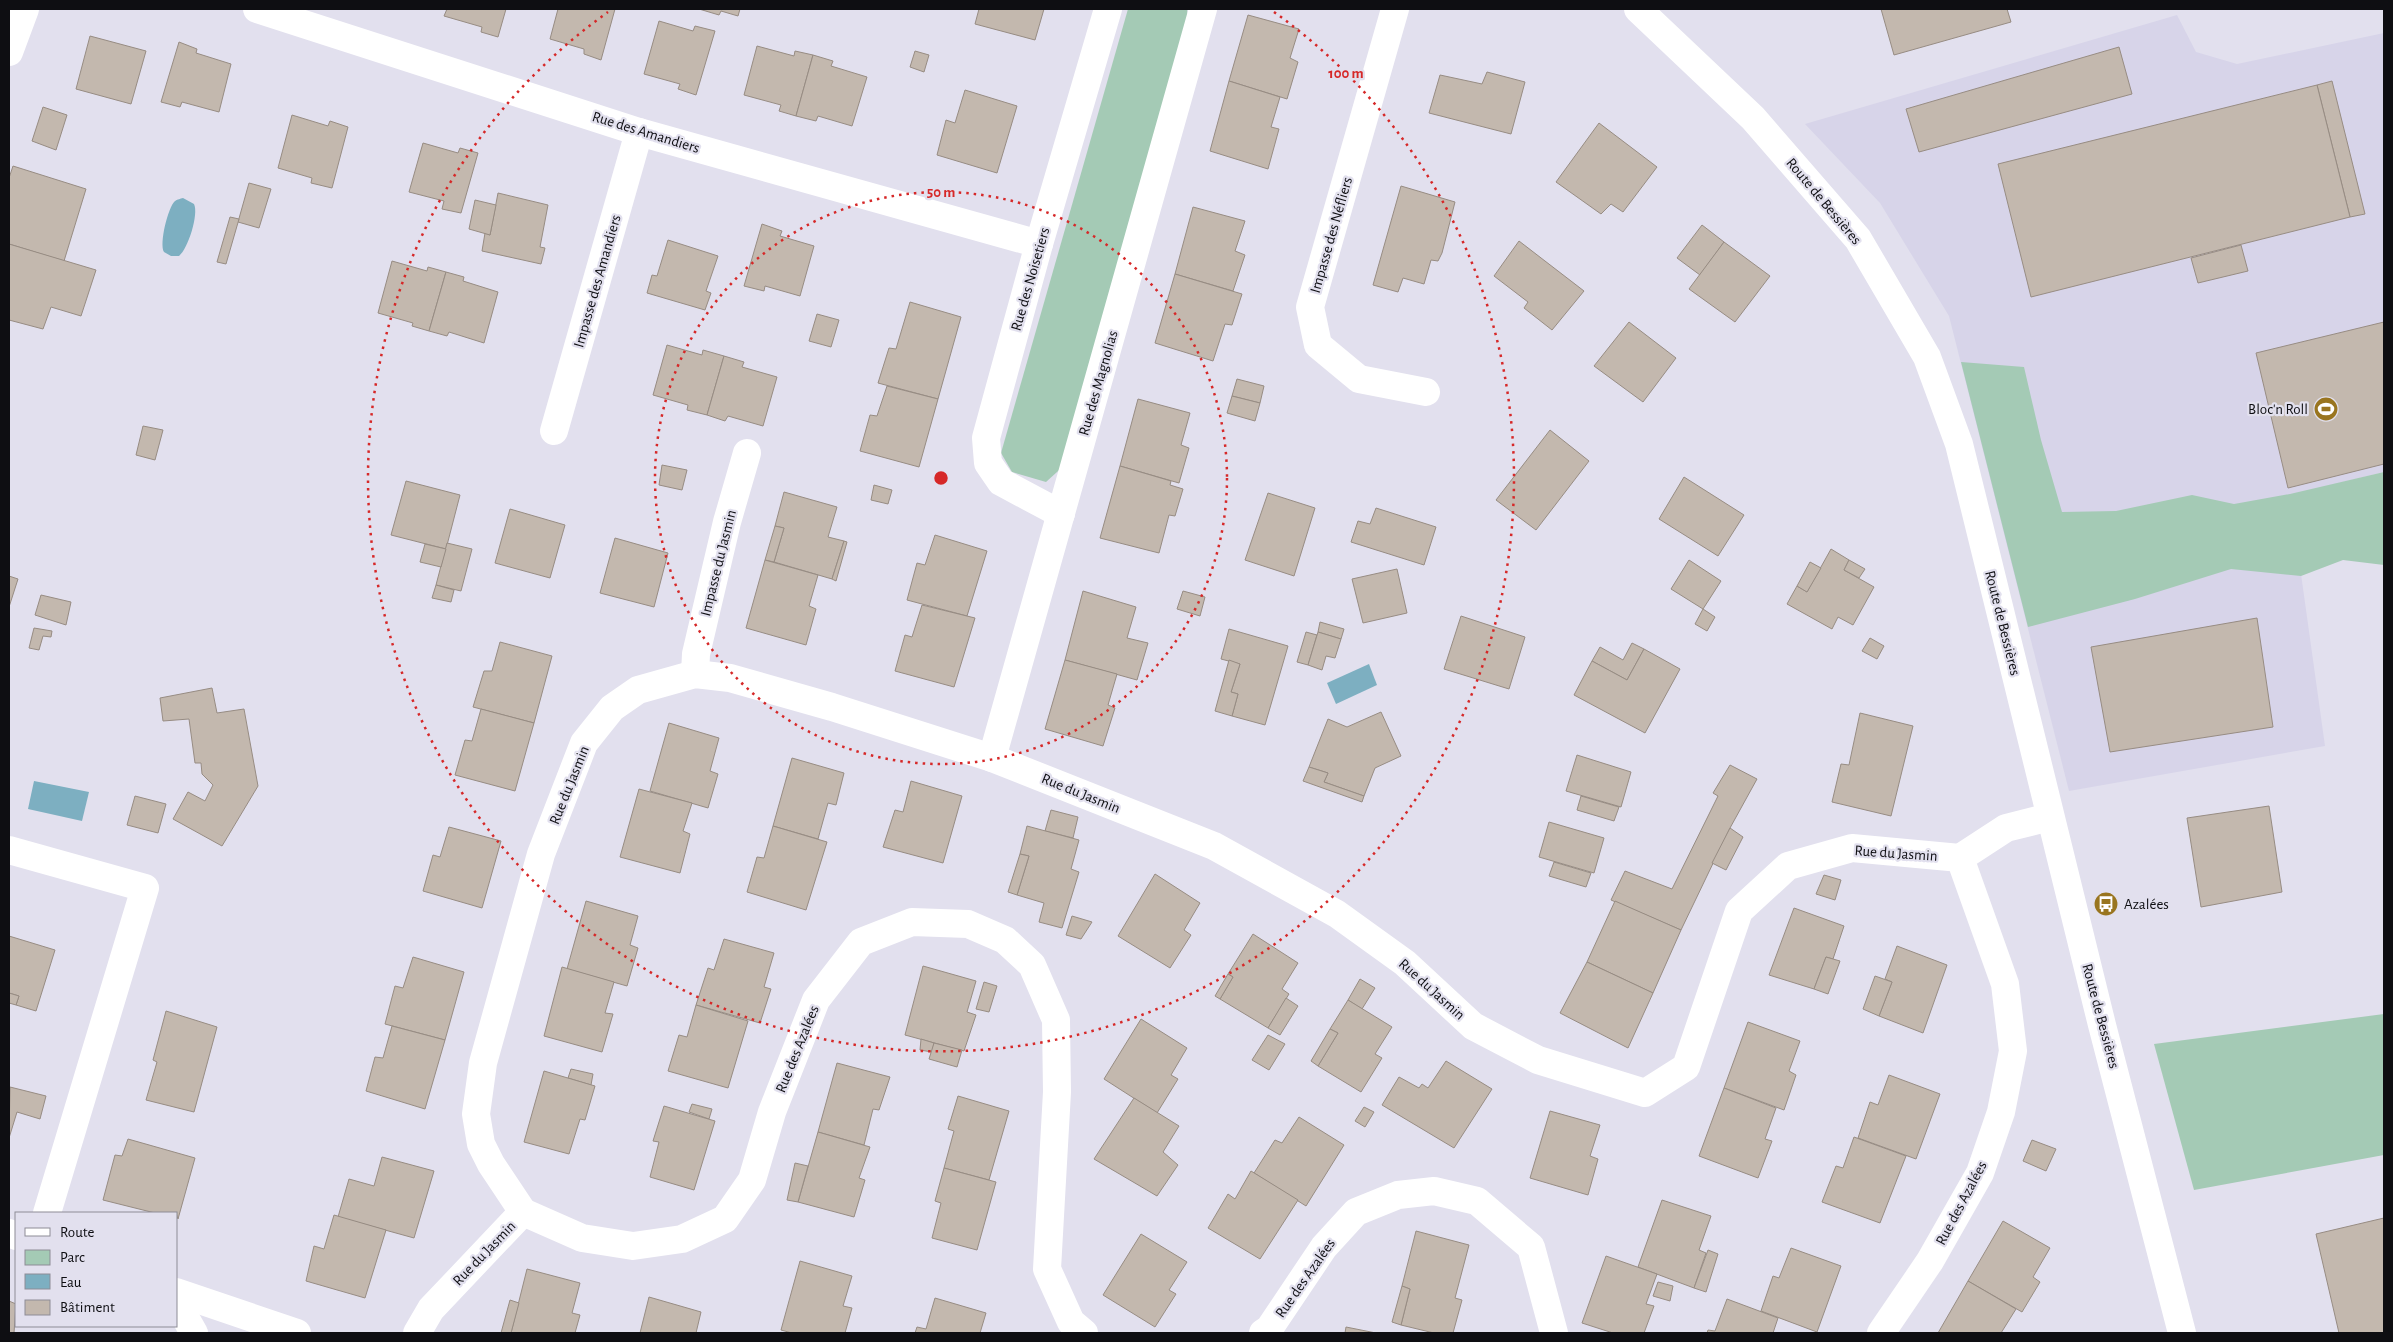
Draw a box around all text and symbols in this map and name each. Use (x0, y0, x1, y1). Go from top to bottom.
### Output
text: 100 m (1328, 66, 1364, 81)
street label: Rue des Amandiers (590, 109, 701, 156)
street label: Route de Bessières (1783, 155, 1864, 247)
street label: Impasse des Néfliers (1308, 175, 1355, 295)
text: 50 m (927, 185, 955, 200)
street label: Impasse des Amandiers (571, 213, 624, 349)
street label: Rue des Noisetiers (1009, 226, 1052, 333)
street label: Rue des Magnolias (1076, 329, 1121, 437)
sports icon: Bloc'n Roll (2313, 396, 2339, 422)
place label: Bloc'n Roll (2248, 402, 2308, 417)
centre of rings (932, 469, 950, 487)
street label: Impasse du Jasmin (698, 508, 739, 618)
street label: Route de Bessières (1982, 569, 2023, 677)
street label: Rue du Jasmin (547, 744, 592, 827)
street label: Rue du Jasmin (1039, 771, 1122, 816)
street label: Rue du Jasmin (1854, 843, 1938, 864)
bus stop icon: Azalées (2093, 891, 2119, 917)
place label: Azalées (2124, 897, 2169, 912)
street label: Rue du Jasmin (1396, 956, 1468, 1023)
street label: Route de Bessières (2079, 962, 2122, 1070)
street label: Rue des Azalées (773, 1003, 822, 1095)
street label: Rue des Azalées (1933, 1159, 1990, 1248)
legend (15, 1212, 178, 1327)
street label: Rue du Jasmin (450, 1218, 519, 1288)
text: Route (60, 1225, 94, 1240)
street label: Rue des Azalées (1273, 1236, 1338, 1321)
text: Parc (60, 1250, 85, 1265)
text: Eau (60, 1275, 82, 1290)
text: Bâtiment (60, 1300, 115, 1315)

